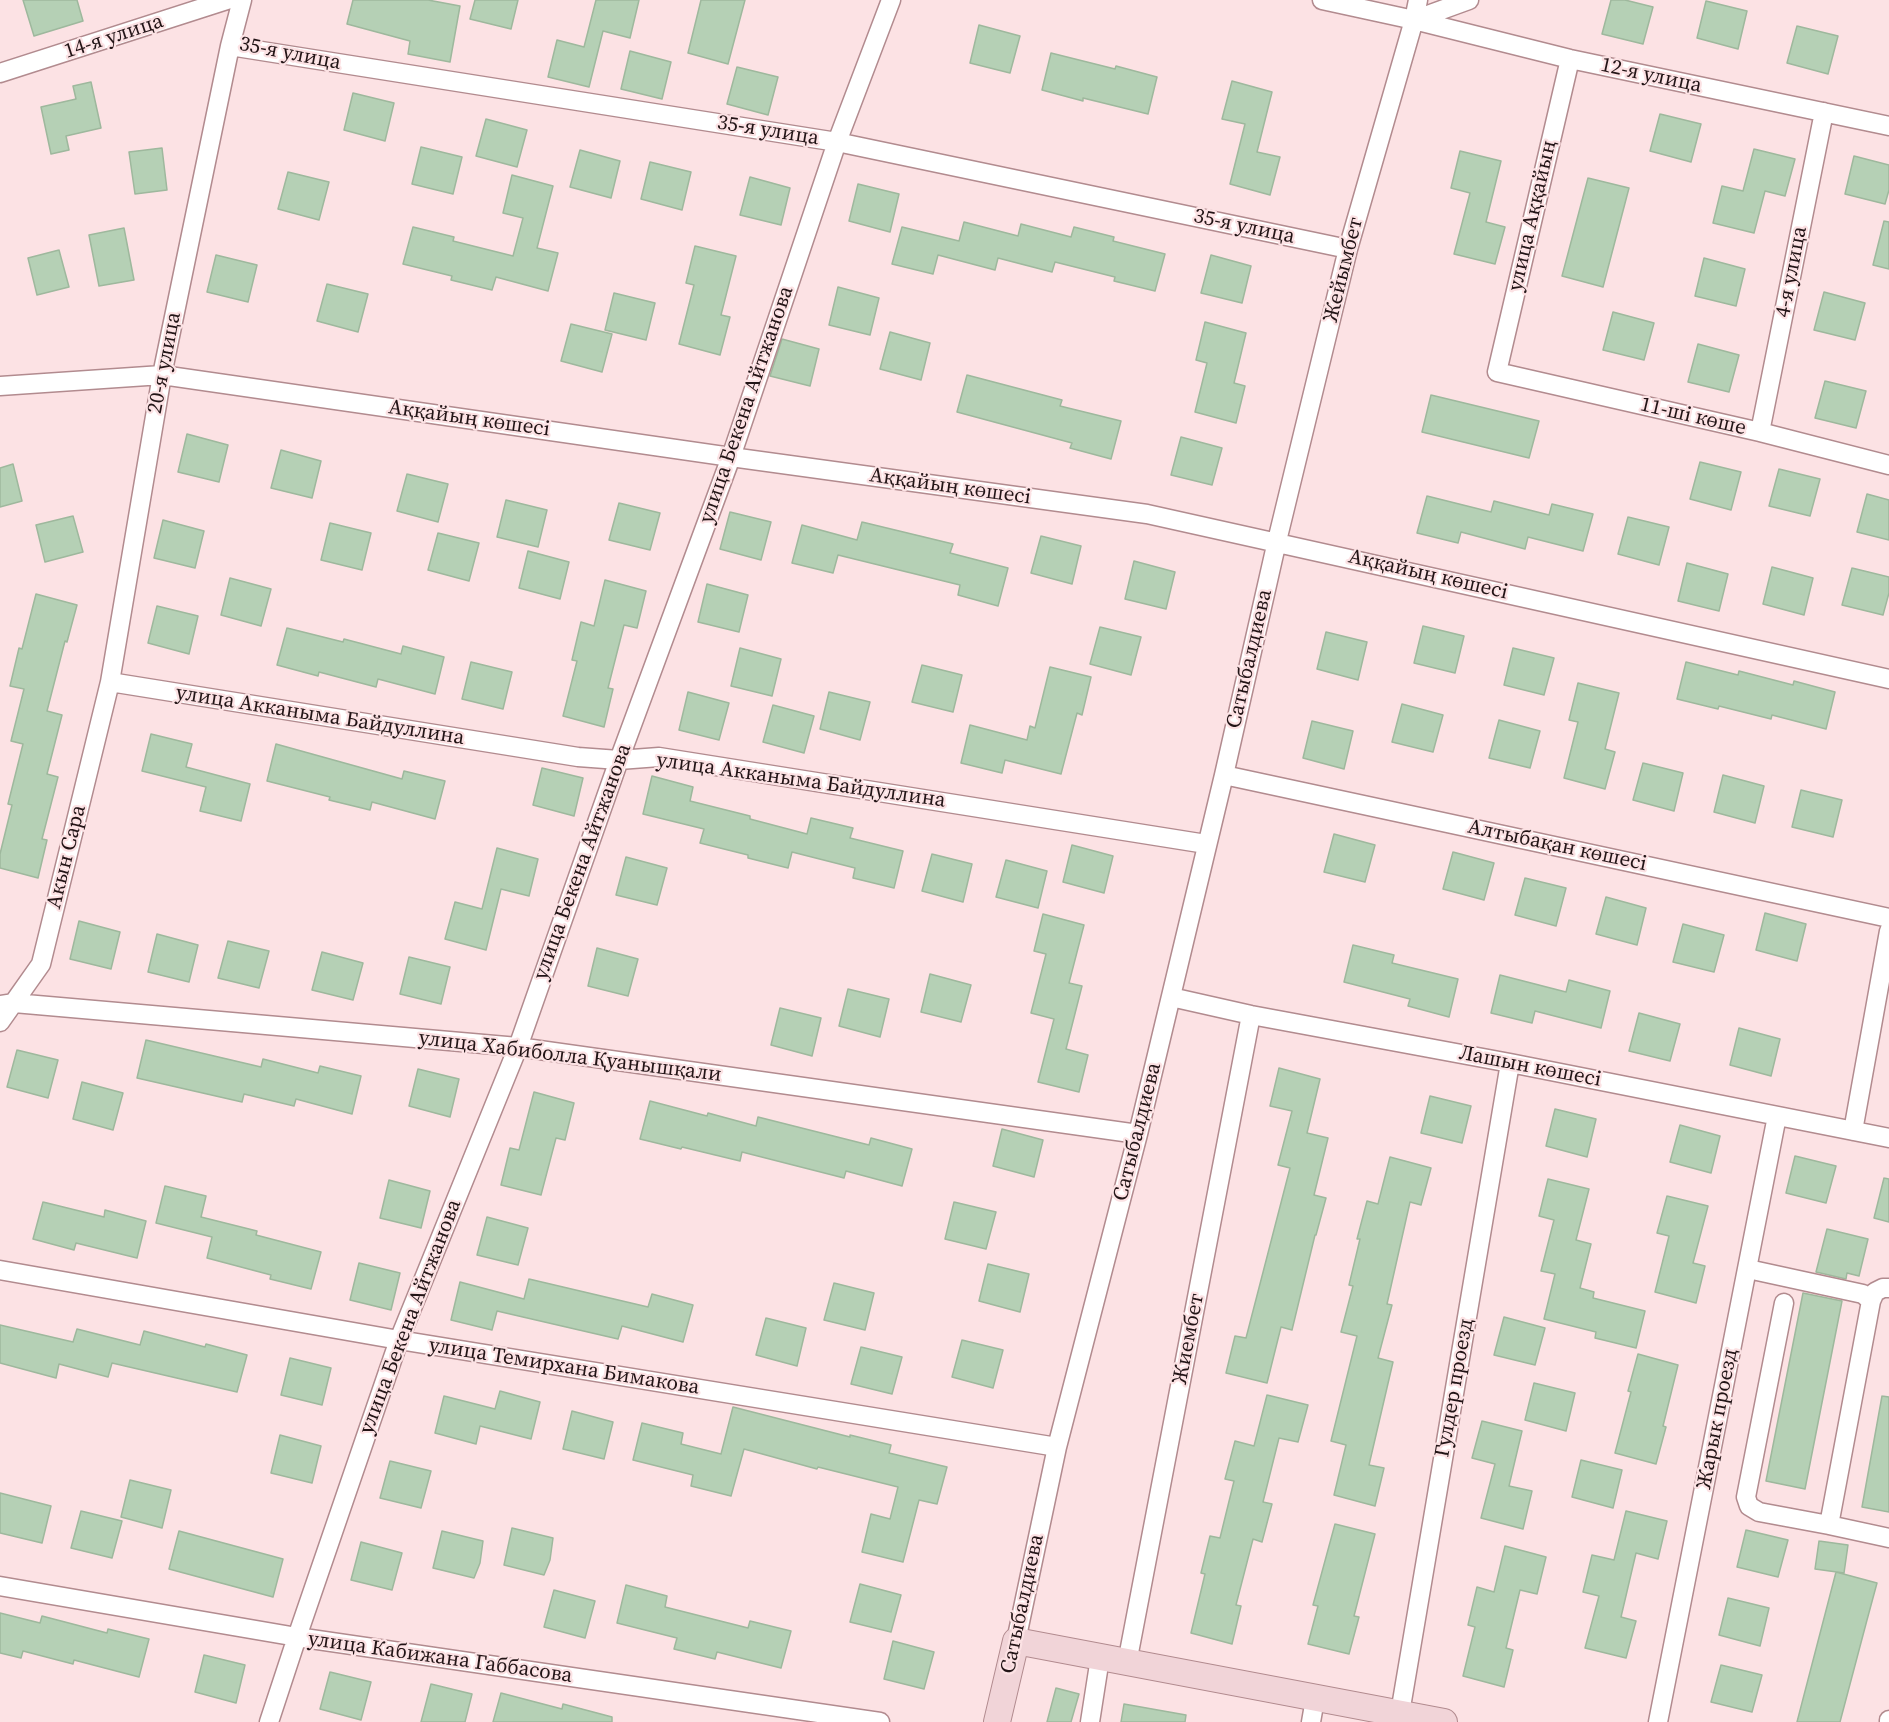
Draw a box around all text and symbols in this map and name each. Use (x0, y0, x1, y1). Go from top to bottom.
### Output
street label: 14-я улица (61, 9, 167, 65)
street label: 35-я улица (237, 32, 343, 76)
street label: 12-я улица (1598, 53, 1704, 99)
street label: 35-я улица (715, 111, 821, 151)
street label: улица Аққайың (1503, 138, 1563, 294)
street label: 35-я улица (1191, 204, 1297, 250)
street label: Жейымбет (1319, 215, 1369, 325)
street label: 4-я улица (1771, 224, 1813, 320)
street label: улица Бекена Айтжанова (695, 283, 799, 527)
street label: 20-я улица (143, 310, 187, 416)
street label: 11-ші көше (1638, 393, 1748, 441)
street label: Аққайың көшесі (387, 395, 551, 443)
street label: Аққайың көшесі (868, 463, 1032, 511)
street label: Аққайың көшесі (1346, 544, 1510, 606)
street label: Сатыбалдиева (1222, 587, 1278, 731)
street label: улица Акканыма Байдуллина (174, 681, 466, 751)
street label: улица Бекена Айтжанова (529, 741, 637, 983)
street label: улица Акканыма Байдуллина (655, 748, 947, 814)
street label: Акын Сара (42, 803, 92, 911)
street label: Алтыбақан көшесі (1465, 815, 1649, 877)
street label: улица Хабиболла Қуанышқали (417, 1026, 723, 1088)
street label: Лашын көшесі (1457, 1041, 1603, 1093)
street label: Сатыбалдиева (1109, 1060, 1167, 1204)
street label: улица Бекена Айтжанова (355, 1196, 467, 1438)
street label: Жиембет (1168, 1291, 1210, 1387)
street label: Гулдер проезд (1430, 1317, 1480, 1459)
street label: улица Темирхана Бимакова (427, 1333, 701, 1401)
street label: Жарык проезд (1692, 1347, 1744, 1491)
street label: Сатыбалдиева (996, 1532, 1050, 1676)
street label: улица Кабижана Габбасова (306, 1627, 574, 1689)

